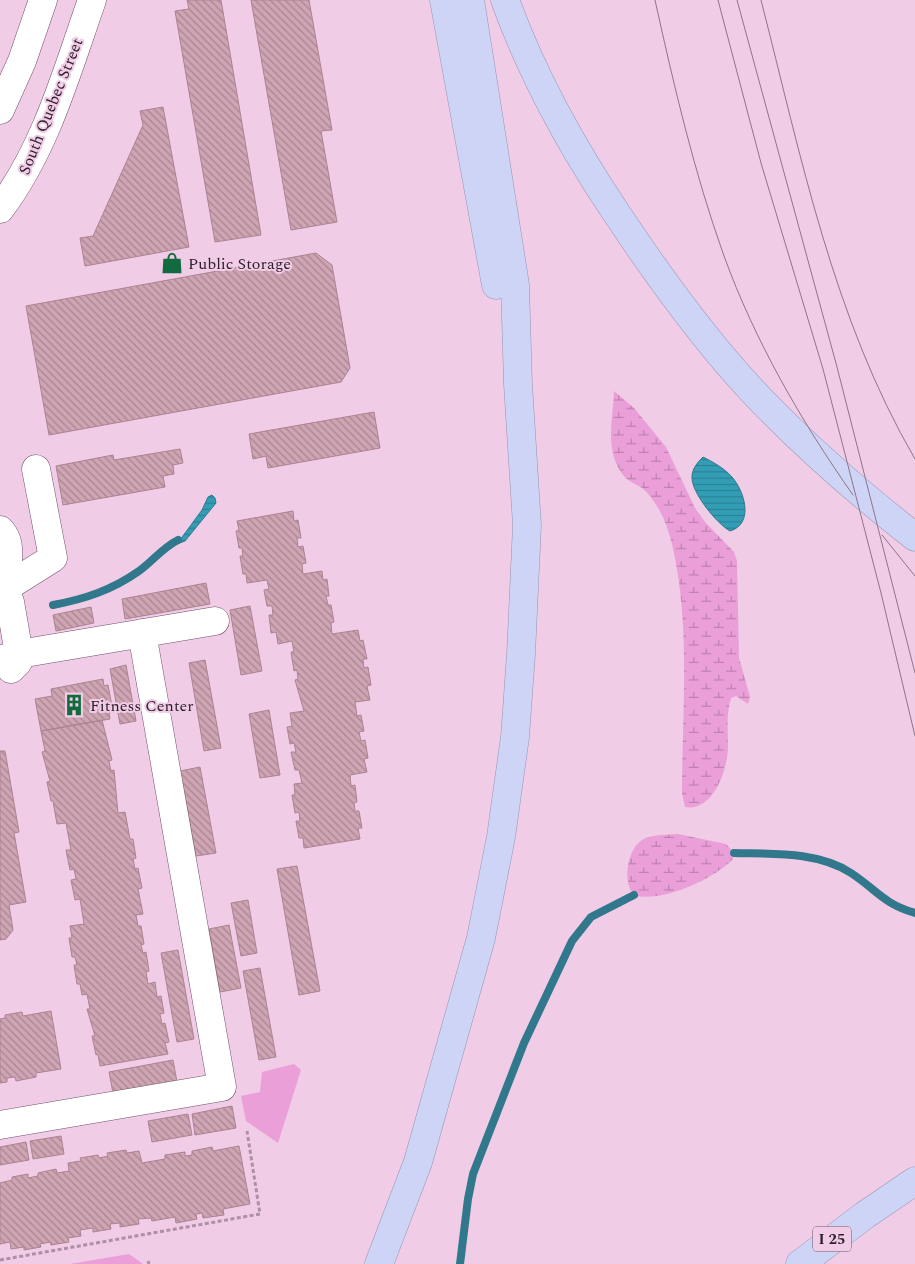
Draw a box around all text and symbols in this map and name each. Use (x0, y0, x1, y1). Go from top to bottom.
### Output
street label: South Quebec Street (13, 34, 89, 178)
shop icon: Public Storage (159, 250, 185, 276)
place label: Public Storage (188, 252, 291, 276)
building icon: Fitness Center (61, 692, 87, 718)
place label: Fitness Center (90, 694, 194, 718)
road number: I 25 (813, 1226, 851, 1252)

